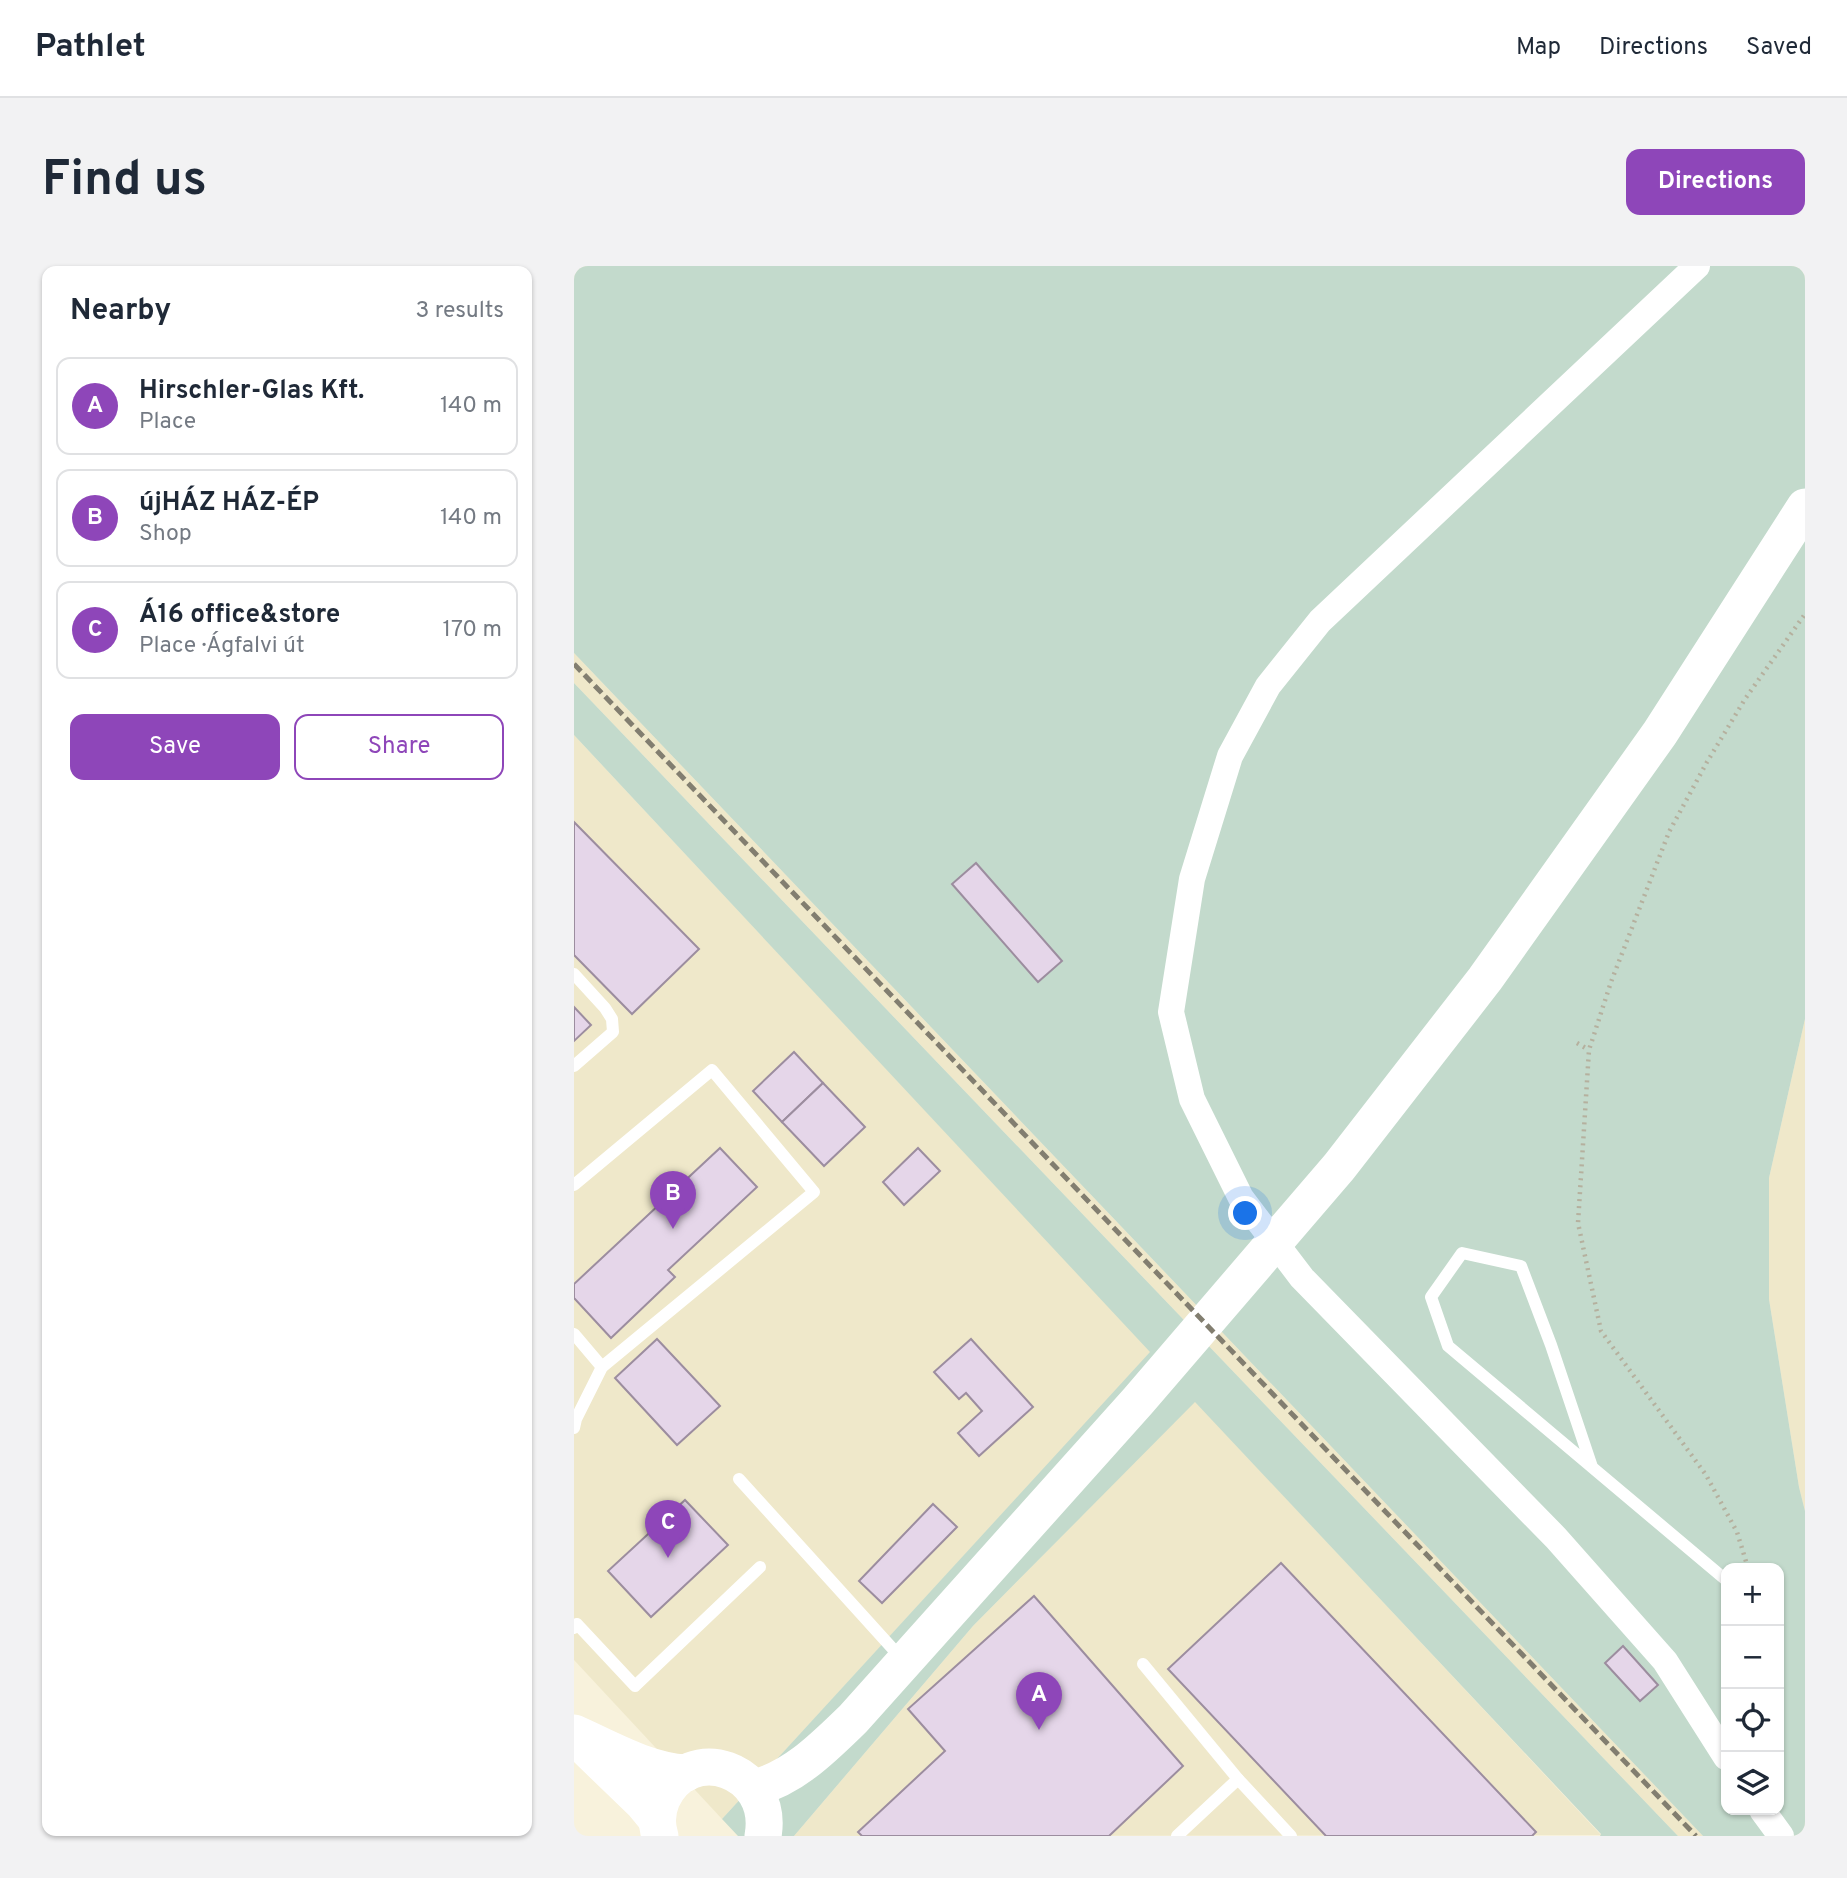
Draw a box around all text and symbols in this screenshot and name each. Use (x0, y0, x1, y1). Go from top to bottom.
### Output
text: Pathlet (35, 27, 146, 69)
text: Map (1516, 33, 1561, 63)
text: Directions (1599, 33, 1708, 63)
text: Saved (1746, 33, 1812, 63)
button: Directions (1626, 149, 1805, 215)
text: Find us (42, 151, 207, 213)
text: Nearby (70, 293, 171, 330)
text: 3 results (415, 297, 504, 326)
text: Hirschler-Glas Kft. (139, 375, 364, 408)
text: A (87, 392, 103, 421)
text: 140 m (440, 392, 502, 421)
text: Place (139, 408, 196, 437)
text: újHÁZ HÁZ-ÉP (139, 487, 319, 520)
text: B (87, 504, 103, 533)
text: 140 m (440, 504, 502, 533)
text: Shop (139, 520, 192, 549)
text: Á16 office&store (139, 599, 340, 632)
text: C (88, 616, 102, 645)
text: 170 m (443, 616, 502, 645)
text: Place · Ágfalvi út (139, 632, 305, 661)
button: Save (70, 714, 280, 780)
button: Share (294, 714, 504, 780)
pin: B (650, 1171, 696, 1229)
your location (1228, 1196, 1262, 1230)
pin: C (645, 1500, 691, 1558)
map controls (1721, 1563, 1784, 1815)
button: + (1721, 1563, 1784, 1626)
button: − (1721, 1626, 1784, 1689)
pin: A (1016, 1672, 1062, 1730)
button: locate (1721, 1689, 1784, 1752)
button: layers (1721, 1752, 1784, 1815)

